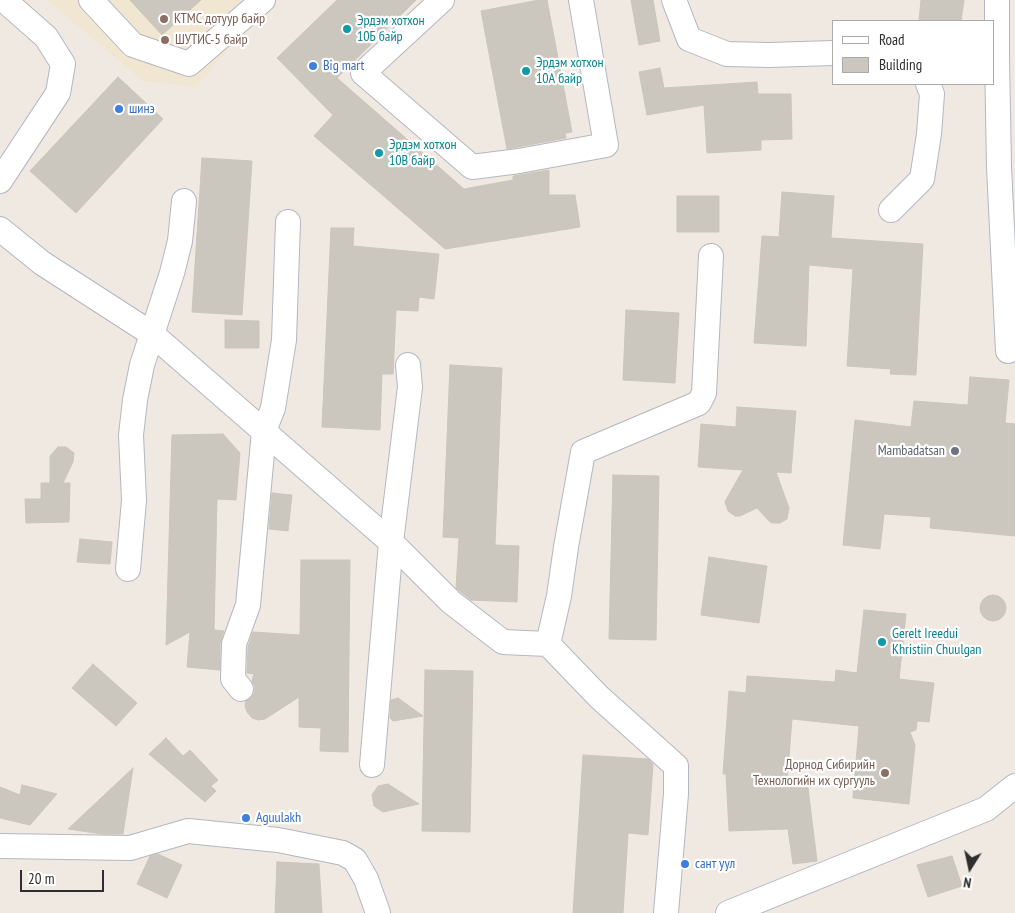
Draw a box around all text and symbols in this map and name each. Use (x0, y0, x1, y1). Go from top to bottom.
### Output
place label: KTMC дотуур байр (174, 11, 265, 27)
marker: KTMC дотуур байр (158, 13, 170, 25)
place label: Эрдэм хотхон 10Б байр (357, 13, 425, 46)
legend (832, 20, 995, 85)
marker: Эрдэм хотхон 10Б байр (341, 23, 353, 35)
text: Road (879, 30, 905, 49)
place label: ШУТИС-5 байр (175, 32, 248, 48)
marker: ШУТИС-5 байр (159, 34, 171, 46)
place label: Эрдэм хотхон 10А байр (536, 55, 604, 88)
text: Building (879, 55, 922, 74)
place label: Big mart (323, 58, 364, 74)
marker: Big mart (307, 60, 319, 72)
marker: Эрдэм хотхон 10А байр (520, 65, 532, 77)
place label: шинэ (129, 101, 155, 117)
marker: шинэ (113, 103, 125, 115)
place label: Эрдэм хотхон 10В байр (389, 137, 457, 170)
marker: Эрдэм хотхон 10В байр (373, 147, 385, 159)
place label: Mambadatsan (878, 443, 945, 459)
marker: Mambadatsan (949, 445, 961, 457)
place label: Gerelt Ireedui Khristiin Chuulgan (892, 626, 981, 658)
marker: Gerelt Ireedui Khristiin Chuulgan (876, 636, 888, 648)
place label: Дорнод Сибирийн Технологийн их сургууль (753, 757, 875, 790)
marker: Дорнод Сибирийн Технологийн их сургууль (879, 767, 891, 779)
place label: Aguulakh (256, 810, 301, 826)
marker: Aguulakh (240, 812, 252, 824)
north arrow (945, 843, 995, 893)
place label: сант уул (695, 856, 735, 872)
marker: сант уул (679, 858, 691, 870)
scale bar (22, 860, 106, 892)
text: 20 m (28, 869, 54, 888)
text: N (962, 873, 973, 892)

